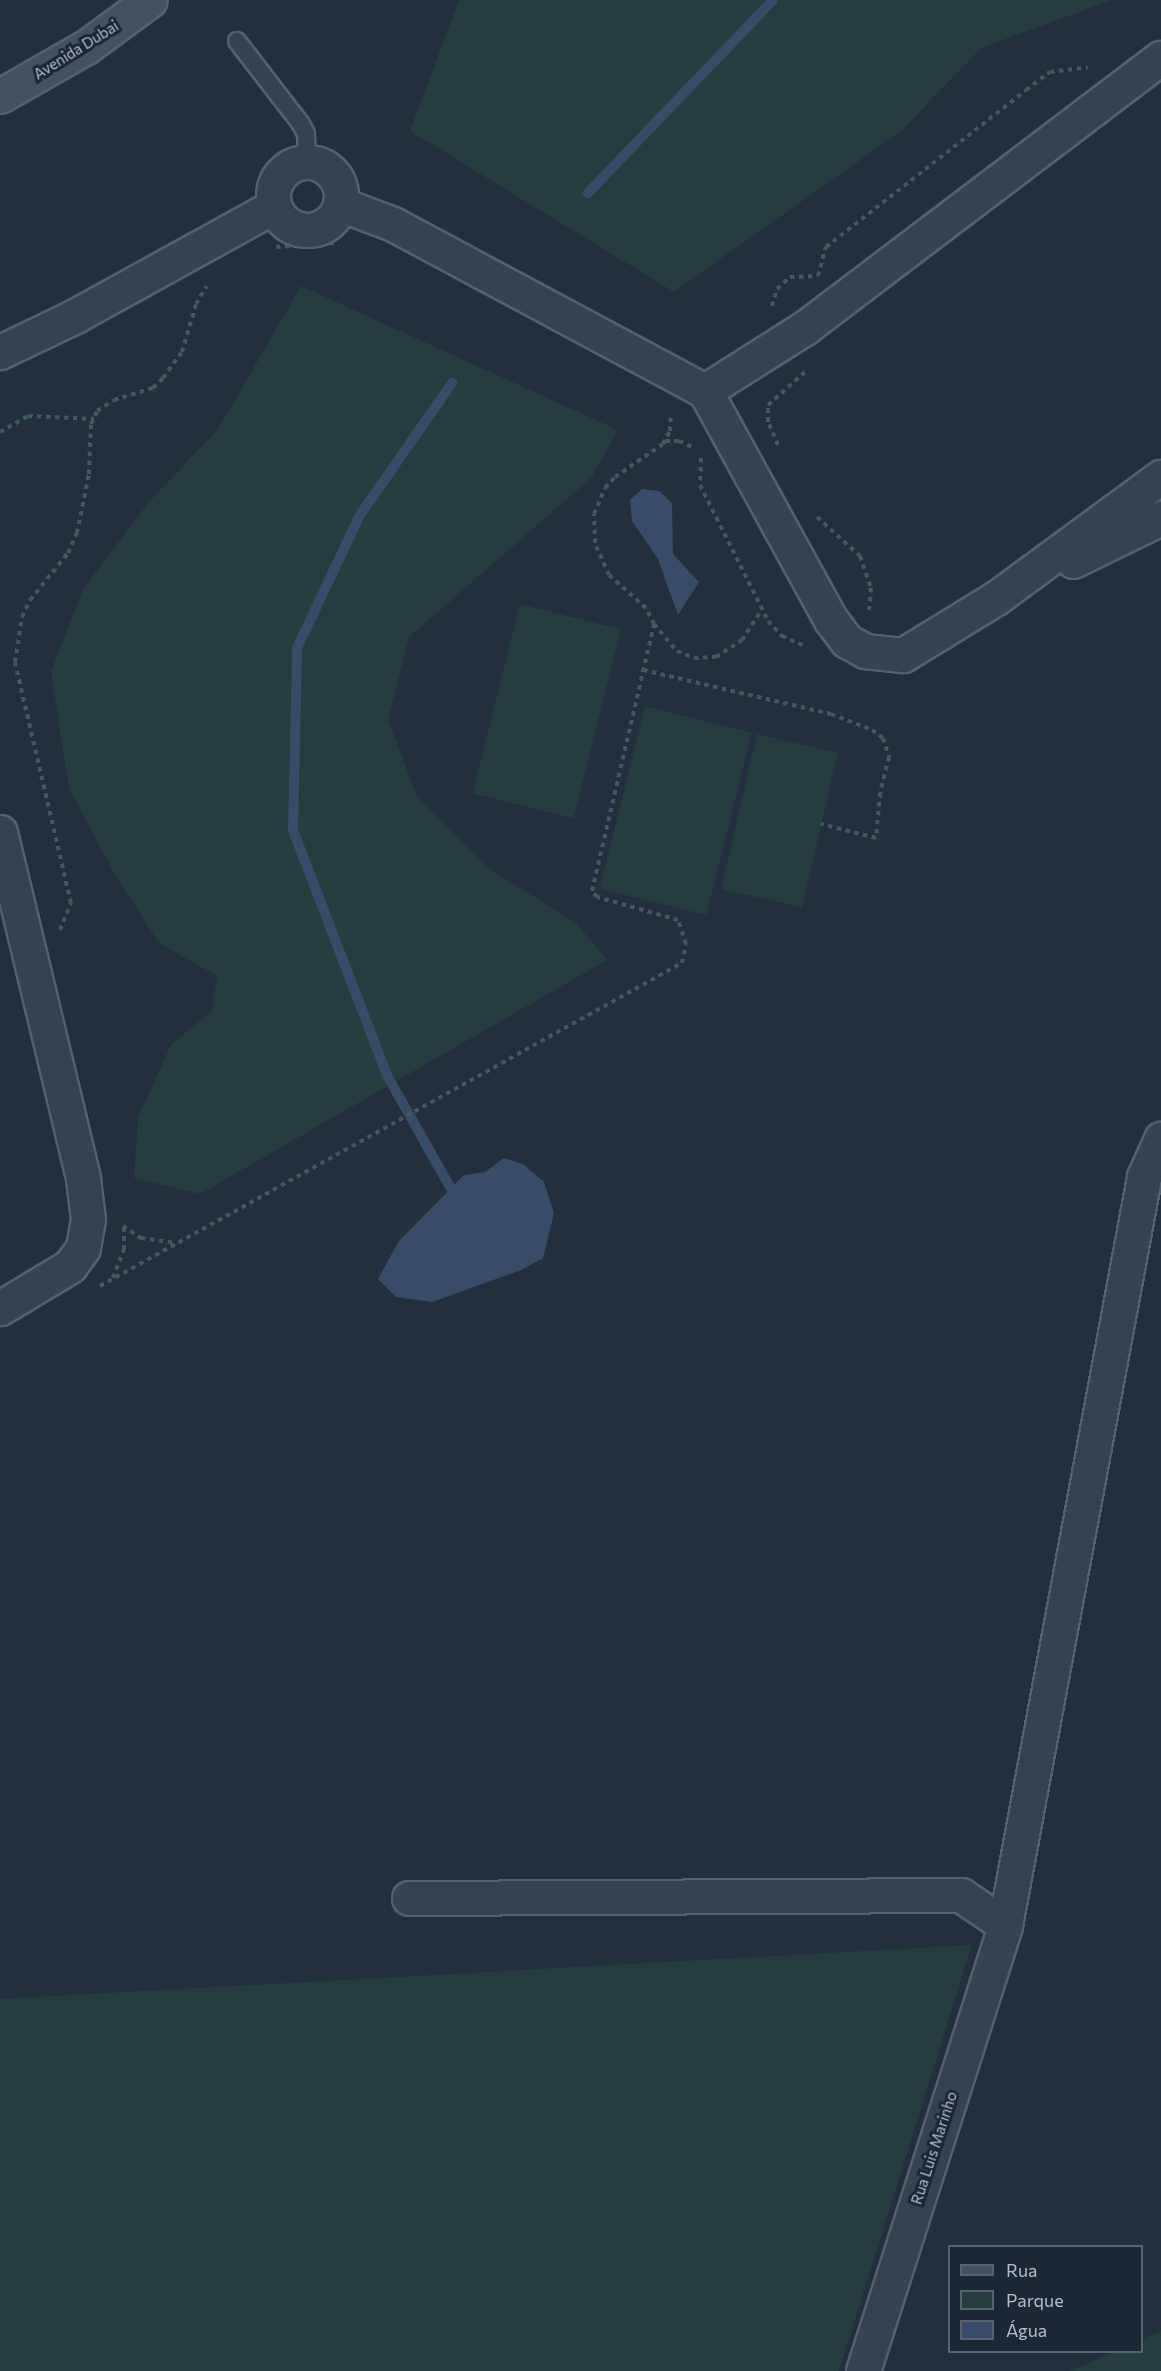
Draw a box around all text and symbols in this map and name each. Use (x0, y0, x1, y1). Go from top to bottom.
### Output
street label: Avenida Dubai (30, 17, 122, 83)
street label: Rua Luis Marinho (907, 2089, 961, 2207)
legend (948, 2245, 1143, 2353)
text: Rua (1006, 2259, 1037, 2281)
text: Parque (1006, 2289, 1064, 2311)
text: Água (1006, 2319, 1047, 2341)

